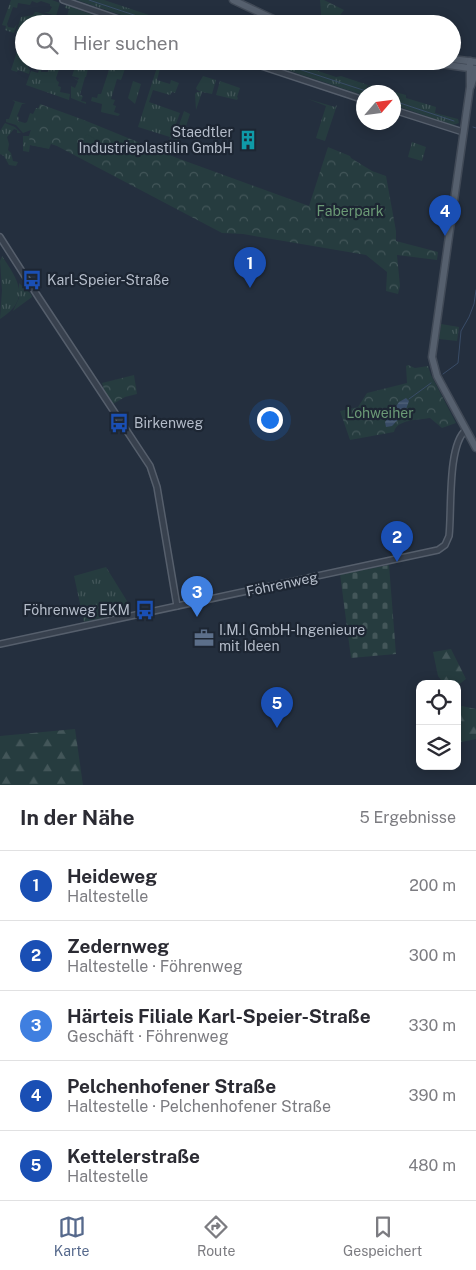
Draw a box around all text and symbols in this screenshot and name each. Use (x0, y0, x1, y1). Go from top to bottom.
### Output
search box (15, 15, 461, 70)
icon: search (33, 29, 61, 57)
text: Hier suchen (73, 32, 179, 54)
north arrow (356, 85, 401, 130)
place label: Staedtler Industrieplastilin GmbH (79, 124, 233, 156)
building icon: Staedtler Industrieplastilin GmbH (237, 129, 259, 151)
pin: 4 (429, 195, 461, 236)
park label: Faberpark (317, 203, 384, 219)
pin: 1 (234, 247, 266, 288)
bus stop icon: Karl-Speier-Straße (21, 269, 43, 291)
place label: Karl-Speier-Straße (47, 272, 169, 288)
park label: Lohweiher (346, 405, 414, 421)
your location (257, 407, 283, 433)
bus stop icon: Birkenweg (108, 412, 130, 434)
place label: Birkenweg (134, 415, 203, 431)
pin: 2 (381, 521, 413, 562)
street label: Föhrenweg (245, 569, 319, 599)
pin: 3 (181, 576, 213, 617)
bus stop icon: Föhrenweg EKM (134, 599, 156, 621)
place label: Föhrenweg EKM (23, 602, 130, 618)
place label: I.M.I GmbH-Ingenieure mit Ideen (219, 622, 365, 654)
office icon: I.M.I GmbH-Ingenieure mit Ideen (193, 627, 215, 649)
map controls (416, 680, 461, 770)
button: locate (416, 680, 461, 725)
pin: 5 (261, 687, 293, 728)
button: layers (416, 725, 461, 770)
text: In der Nähe (20, 805, 135, 830)
text: 5 Ergebnisse (359, 808, 456, 827)
text: Heideweg (67, 865, 157, 887)
text: 1 (33, 876, 39, 895)
text: 200 m (409, 876, 456, 895)
text: Haltestelle (67, 887, 148, 906)
text: Zedernweg (67, 935, 169, 957)
text: 2 (31, 946, 41, 965)
text: 300 m (409, 946, 456, 965)
text: Haltestelle · Föhrenweg (67, 957, 243, 976)
text: Härteis Filiale Karl-Speier-Straße (67, 1005, 371, 1027)
text: 3 (31, 1016, 41, 1035)
text: 330 m (409, 1016, 456, 1035)
text: Geschäft · Föhrenweg (67, 1027, 229, 1046)
text: Pelchenhofener Straße (67, 1075, 276, 1097)
text: 4 (31, 1086, 41, 1105)
text: 390 m (409, 1086, 456, 1105)
text: Haltestelle · Pelchenhofener Straße (67, 1097, 331, 1116)
text: Kettelerstraße (67, 1145, 200, 1167)
text: 5 (31, 1156, 41, 1175)
text: 480 m (408, 1156, 456, 1175)
text: Haltestelle (67, 1167, 148, 1186)
tab: Karte (54, 1213, 89, 1259)
tab: Route (197, 1213, 235, 1259)
tab: Gespeichert (343, 1213, 422, 1259)

